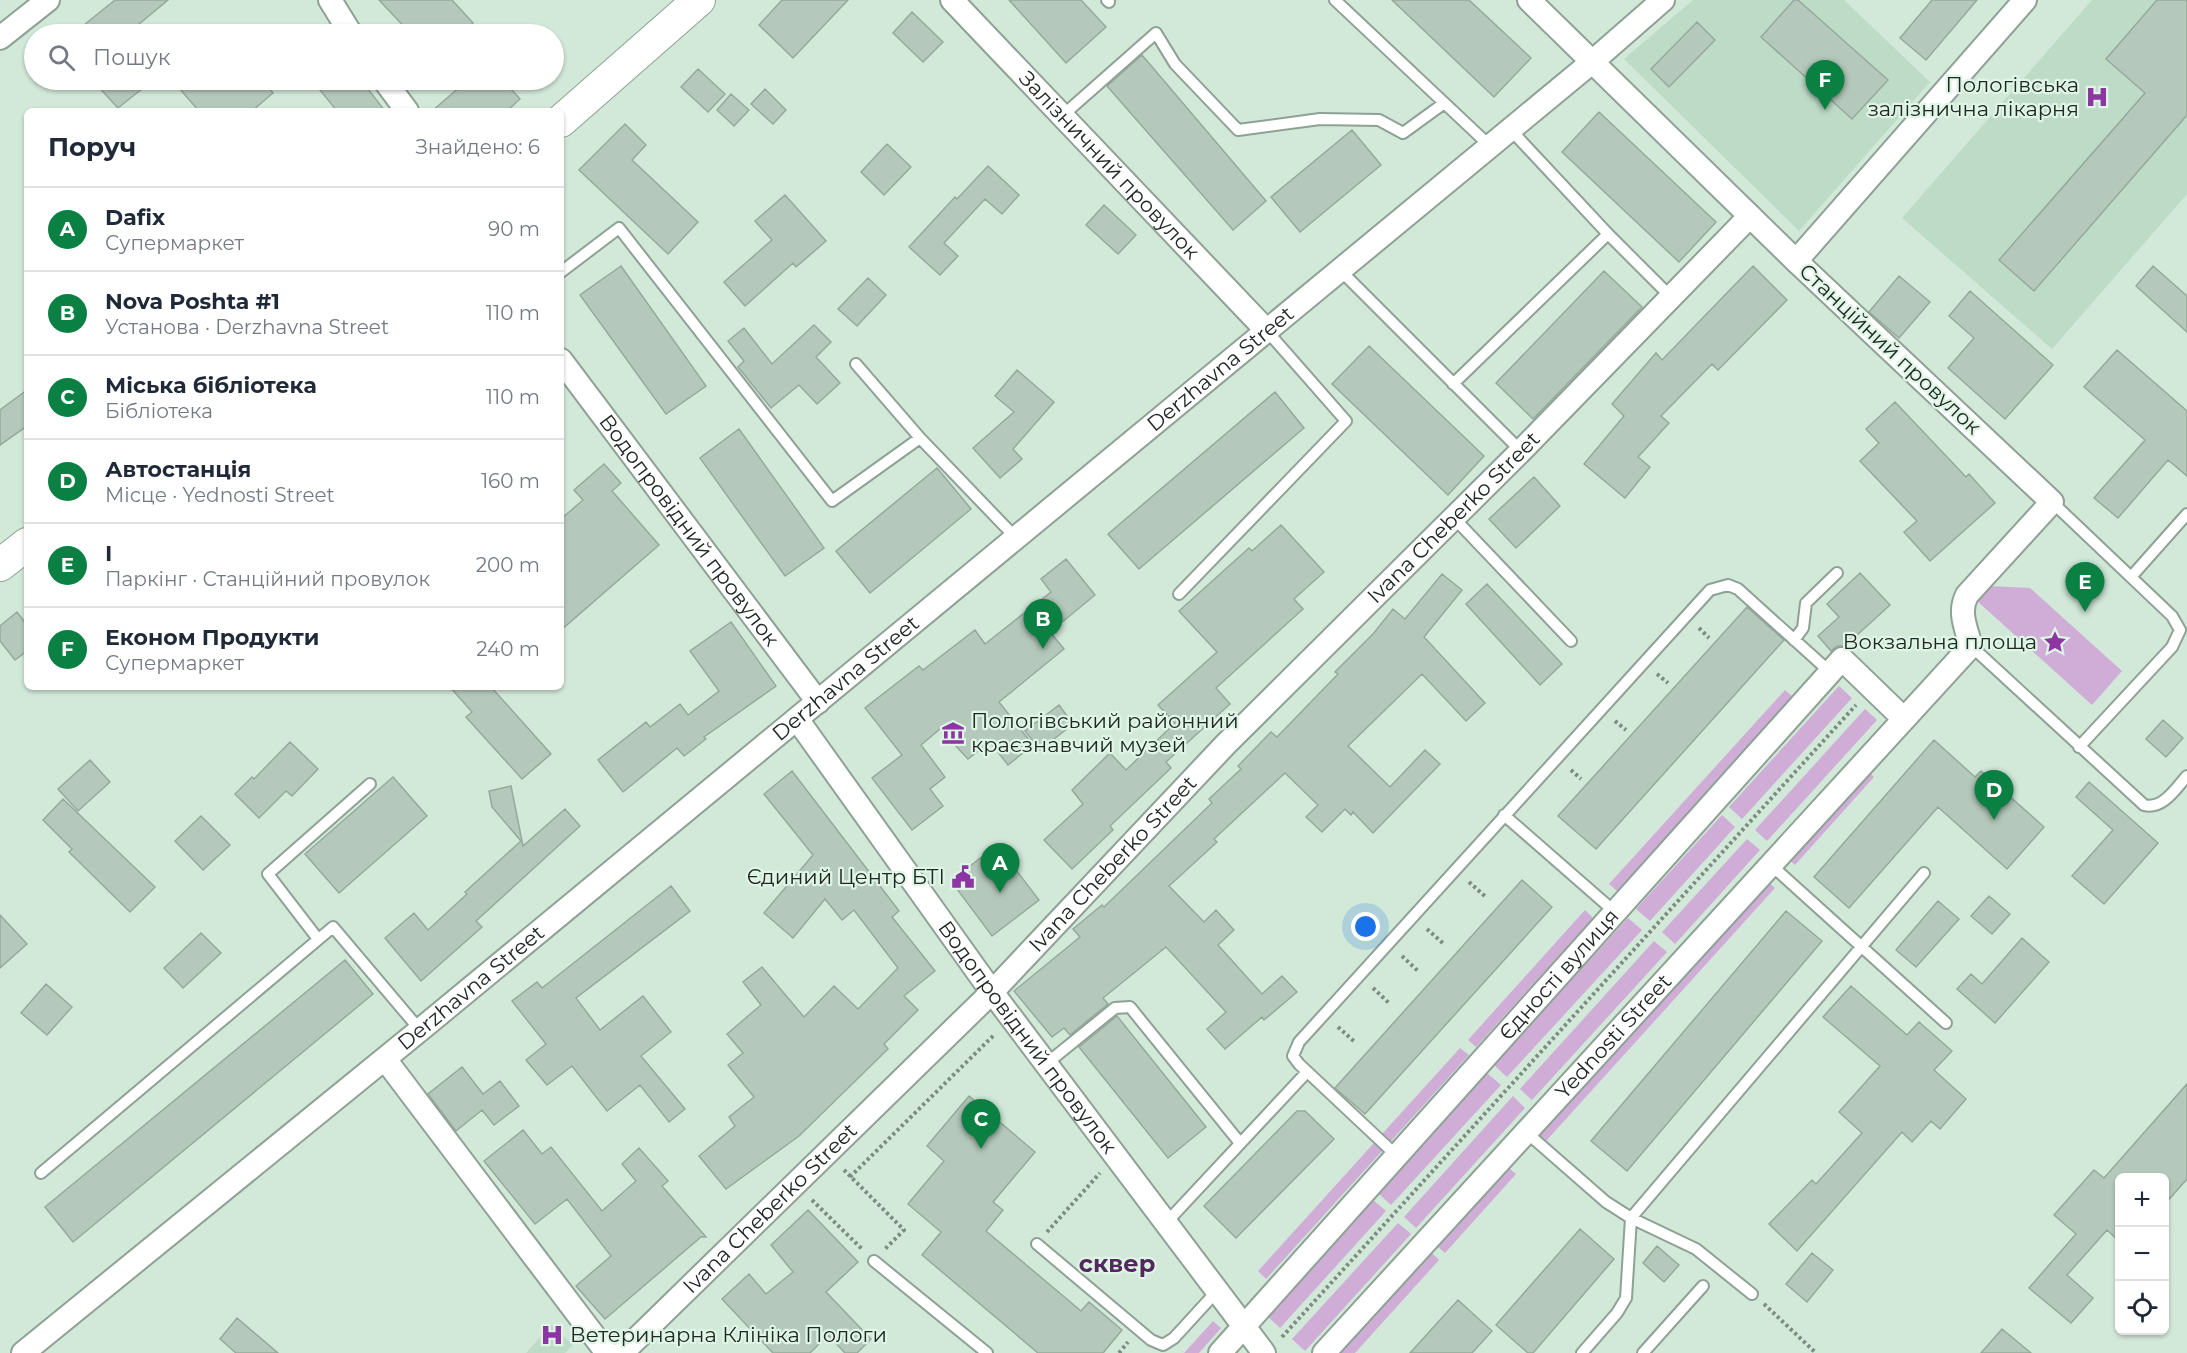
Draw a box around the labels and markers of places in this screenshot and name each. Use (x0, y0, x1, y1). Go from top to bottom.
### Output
pin: F (1806, 60, 1844, 110)
place label: Пологівська залізнична лікарня (1868, 72, 2079, 121)
hospital icon: Пологівська залізнична лікарня (2084, 84, 2110, 110)
pin: E (2066, 562, 2104, 612)
pin: B (1024, 600, 1062, 649)
place label: Вокзальна площа (1843, 629, 2037, 654)
place icon: Вокзальна площа (2042, 629, 2068, 655)
place label: Пологівський районний краєзнавчий музей (971, 708, 1239, 757)
museum icon: Пологівський районний краєзнавчий музей (940, 720, 966, 746)
pin: D (1974, 770, 2014, 820)
pin: A (980, 844, 1020, 893)
place label: Єдиний Центр БТІ (747, 864, 945, 889)
public building icon: Єдиний Центр БТІ (950, 864, 976, 890)
pin: C (962, 1100, 1000, 1149)
hospital icon: Ветеринарна Клініка Пологи (539, 1322, 565, 1348)
place label: Ветеринарна Клініка Пологи (570, 1322, 887, 1347)

